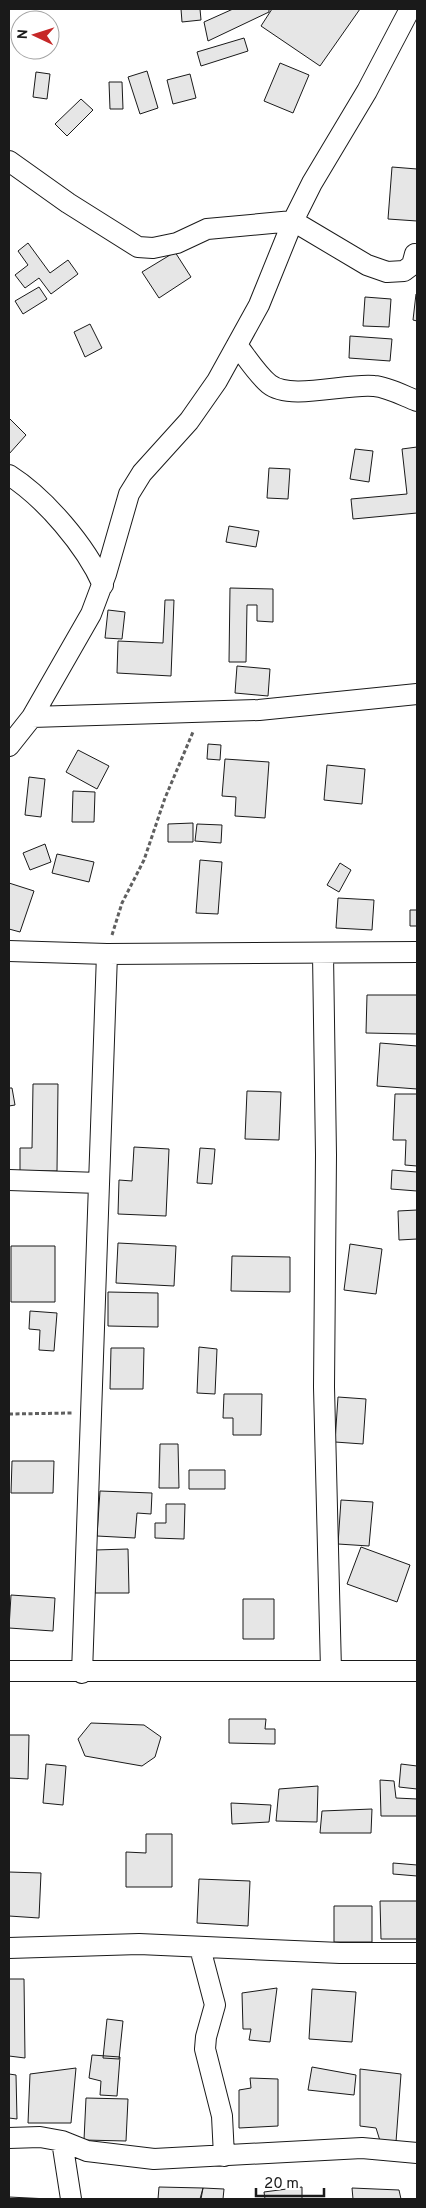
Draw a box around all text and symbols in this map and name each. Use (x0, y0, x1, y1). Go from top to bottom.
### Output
north arrow (10, 10, 60, 60)
text: N (15, 29, 32, 40)
scale bar (256, 2166, 324, 2198)
text: 20 m (264, 2175, 299, 2194)

